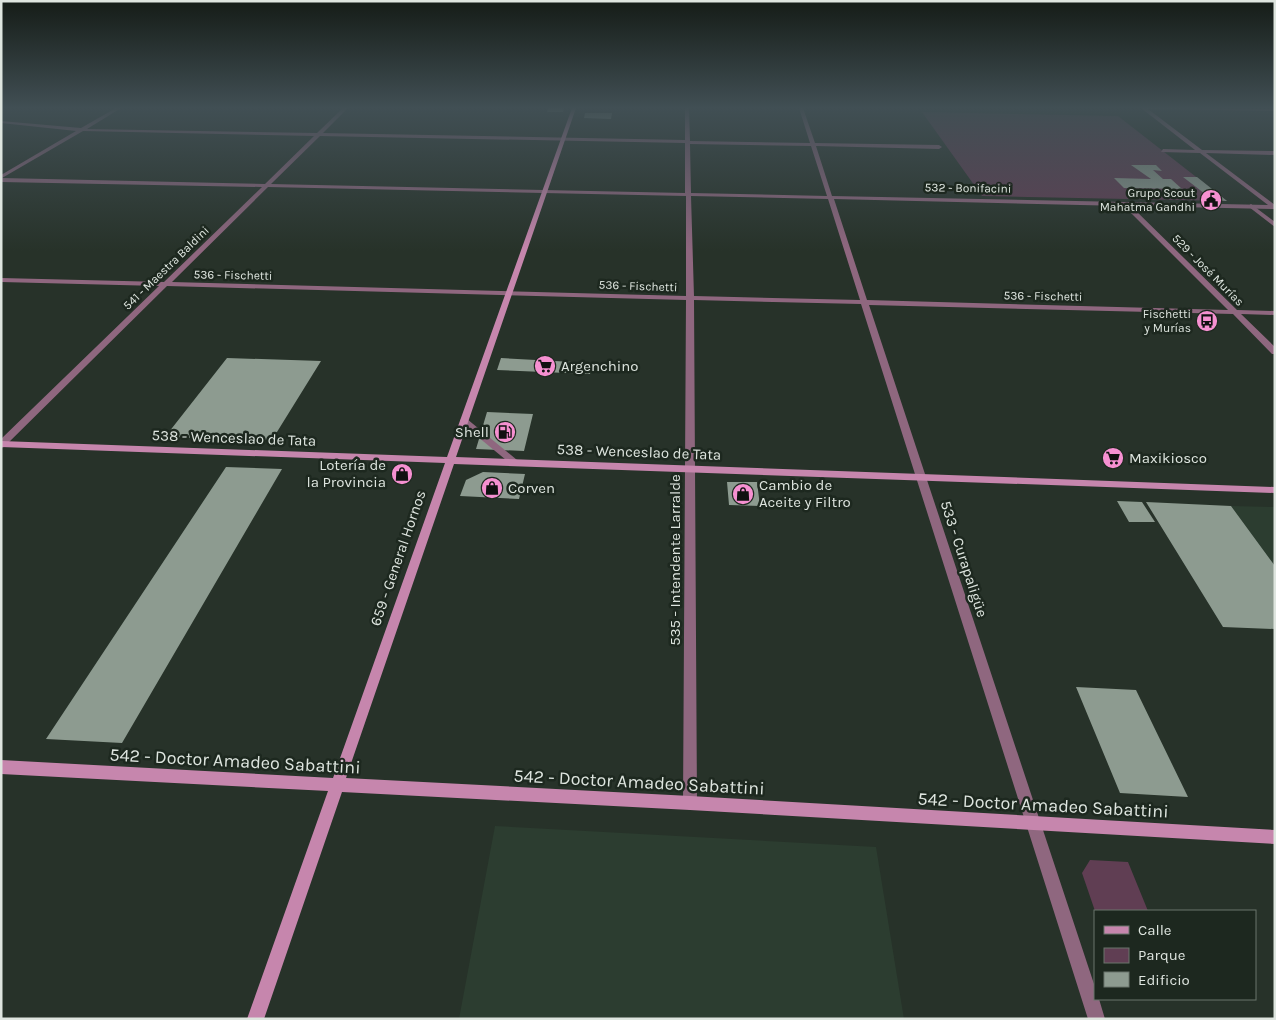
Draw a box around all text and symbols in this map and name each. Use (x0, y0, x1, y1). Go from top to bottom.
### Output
street label: 532 - Bonifacini (924, 180, 1012, 196)
place label: Grupo Scout Mahatma Gandhi (1100, 186, 1195, 214)
public building icon: Grupo Scout Mahatma Gandhi (1199, 188, 1223, 212)
street label: 541 - Maestra Baldini (120, 223, 212, 313)
street label: 529 - José Murías (1169, 231, 1247, 309)
street label: 536 - Fischetti (193, 267, 273, 283)
street label: 536 - Fischetti (598, 278, 678, 294)
street label: 536 - Fischetti (1003, 288, 1083, 304)
place label: Fischetti y Murías (1143, 307, 1191, 335)
bus stop icon: Fischetti y Murías (1195, 309, 1219, 333)
supermarket icon: Argenchino (533, 354, 557, 378)
place label: Argenchino (561, 357, 639, 375)
fuel station icon: Shell (493, 420, 517, 444)
place label: Shell (455, 423, 489, 441)
street label: 538 - Wenceslao de Tata (151, 426, 317, 450)
street label: 538 - Wenceslao de Tata (556, 440, 722, 464)
supermarket icon: Maxikiosco (1101, 446, 1125, 470)
place label: Maxikiosco (1129, 449, 1207, 467)
place label: Lotería de la Provincia (307, 456, 386, 491)
shop icon: Lotería de la Provincia (390, 462, 414, 486)
street label: 535 - Intendente Larralde (666, 474, 684, 646)
shop icon: Corven (480, 476, 504, 500)
place label: Cambio de Aceite y Filtro (759, 476, 851, 511)
place label: Corven (508, 479, 555, 497)
shop icon: Cambio de Aceite y Filtro (731, 482, 755, 506)
street label: 659 - General Hornos (366, 488, 430, 628)
street label: 533 - Curapaligüe (937, 498, 991, 620)
street label: 542 - Doctor Amadeo Sabattini (109, 743, 361, 779)
street label: 542 - Doctor Amadeo Sabattini (513, 764, 765, 800)
street label: 542 - Doctor Amadeo Sabattini (917, 787, 1169, 823)
legend (1094, 910, 1256, 1000)
text: Calle (1138, 921, 1172, 939)
text: Parque (1138, 946, 1186, 964)
text: Edificio (1138, 971, 1190, 989)

